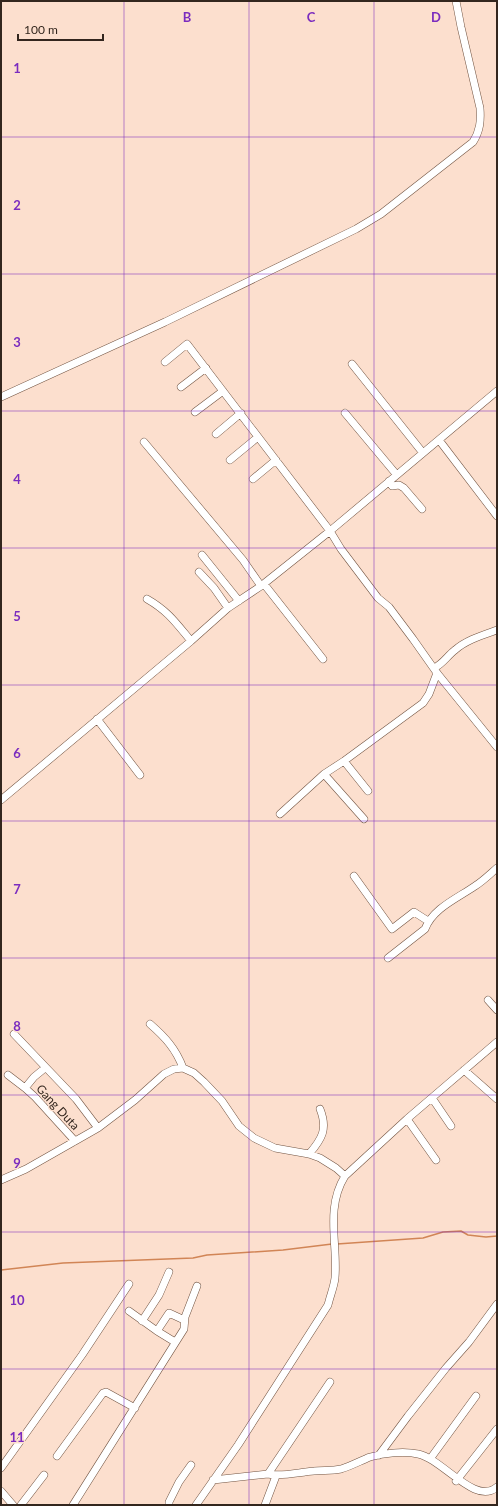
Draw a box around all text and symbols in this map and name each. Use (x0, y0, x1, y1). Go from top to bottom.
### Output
text: B (183, 9, 192, 25)
text: C (307, 9, 316, 25)
text: D (431, 9, 441, 25)
scale bar (18, 16, 103, 42)
text: 100 m (24, 22, 58, 37)
text: 1 (13, 60, 21, 76)
text: 2 (13, 197, 21, 213)
text: 3 (13, 334, 21, 350)
text: 4 (13, 471, 21, 487)
text: 5 (13, 608, 21, 624)
text: 6 (13, 745, 21, 761)
text: 7 (13, 881, 21, 897)
text: 8 (13, 1018, 21, 1034)
street label: Gang Duta (33, 1081, 83, 1133)
text: 9 (13, 1155, 21, 1171)
text: 10 (9, 1292, 25, 1308)
text: 11 (9, 1429, 25, 1445)

